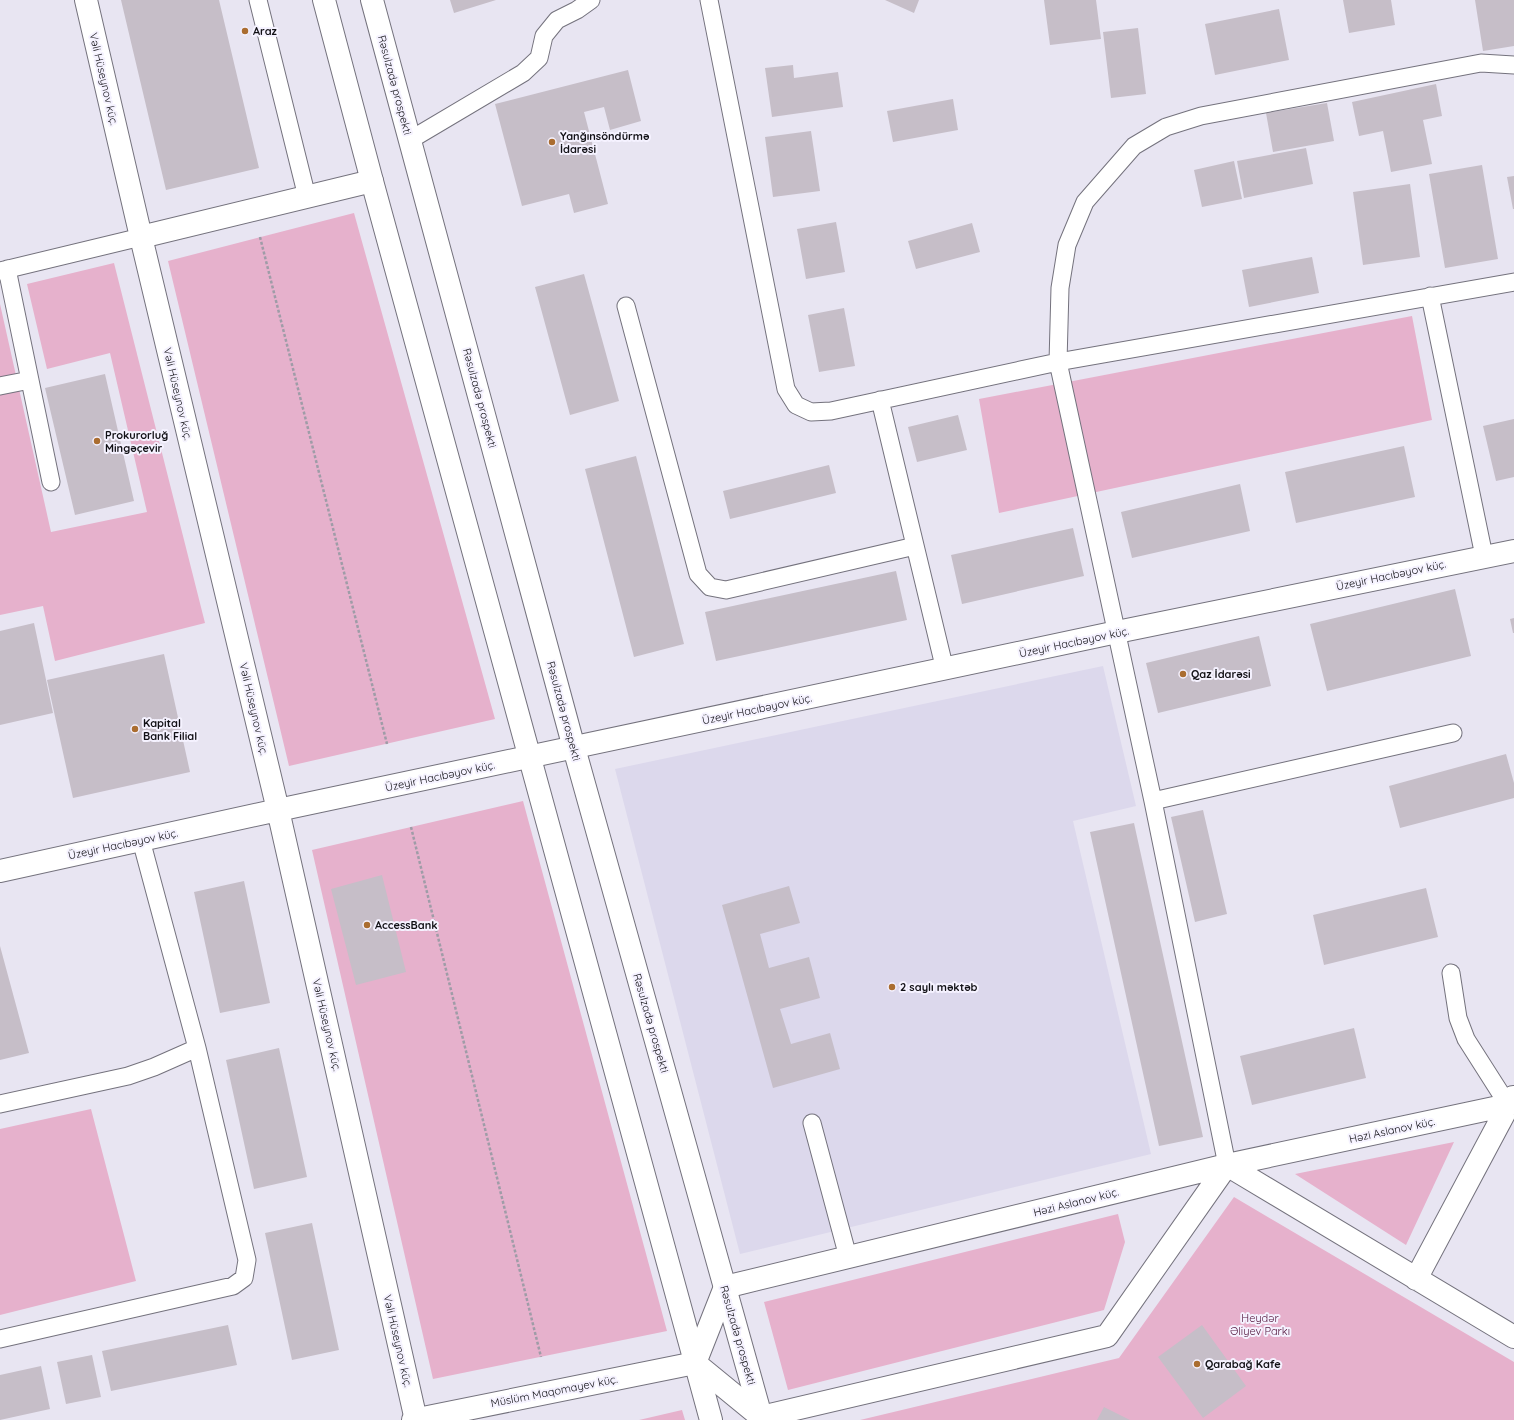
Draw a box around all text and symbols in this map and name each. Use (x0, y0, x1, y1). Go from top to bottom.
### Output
place label: Araz (253, 24, 278, 38)
marker: Araz (240, 26, 250, 36)
street label: Vəli Hüseynov küç. (87, 31, 121, 127)
street label: Rəsulzadə prospekti (375, 34, 415, 136)
place label: Yanğınsöndürmə İdarəsi (560, 129, 650, 156)
marker: Yanğınsöndürmə İdarəsi (547, 137, 557, 147)
street label: Vəli Hüseynov küç. (161, 346, 195, 442)
street label: Rəsulzadə prospekti (460, 347, 500, 449)
place label: Prokurorluğ Mingəçevir (105, 428, 168, 455)
marker: Prokurorluğ Mingəçevir (92, 436, 102, 446)
street label: Üzeyir Hacıbəyov küç. (1335, 557, 1447, 593)
street label: Üzeyir Hacıbəyov küç. (1018, 624, 1130, 660)
street label: Rəsulzadə prospekti (544, 660, 584, 762)
street label: Vəli Hüseynov küç. (237, 661, 271, 757)
place label: Qaz İdarəsi (1191, 667, 1251, 681)
marker: Qaz İdarəsi (1178, 669, 1188, 679)
street label: Üzeyir Hacıbəyov küç. (701, 691, 813, 727)
place label: Kapital Bank Filial (143, 716, 197, 743)
marker: Kapital Bank Filial (130, 724, 140, 734)
street label: Üzeyir Hacıbəyov küç. (384, 758, 496, 794)
street label: Üzeyir Hacıbəyov küç. (67, 826, 179, 862)
place label: AccessBank (375, 918, 438, 932)
marker: AccessBank (362, 920, 372, 930)
street label: Rəsulzadə prospekti (630, 972, 672, 1074)
street label: Vəli Hüseynov küç. (310, 977, 344, 1073)
place label: 2 saylı məktəb (900, 980, 978, 994)
marker: 2 saylı məktəb (887, 982, 897, 992)
street label: Həzi Aslanov küç. (1348, 1114, 1436, 1146)
street label: Həzi Aslanov küç. (1032, 1185, 1120, 1219)
street label: Rəsulzadə prospekti (717, 1284, 759, 1386)
street label: Vəli Hüseynov küç. (381, 1293, 415, 1389)
park label: Heydər Əliyev Parkı (1230, 1311, 1290, 1338)
place label: Qarabağ Kafe (1205, 1357, 1281, 1371)
marker: Qarabağ Kafe (1192, 1359, 1202, 1369)
street label: Müslüm Maqomayev küç. (489, 1372, 619, 1410)

